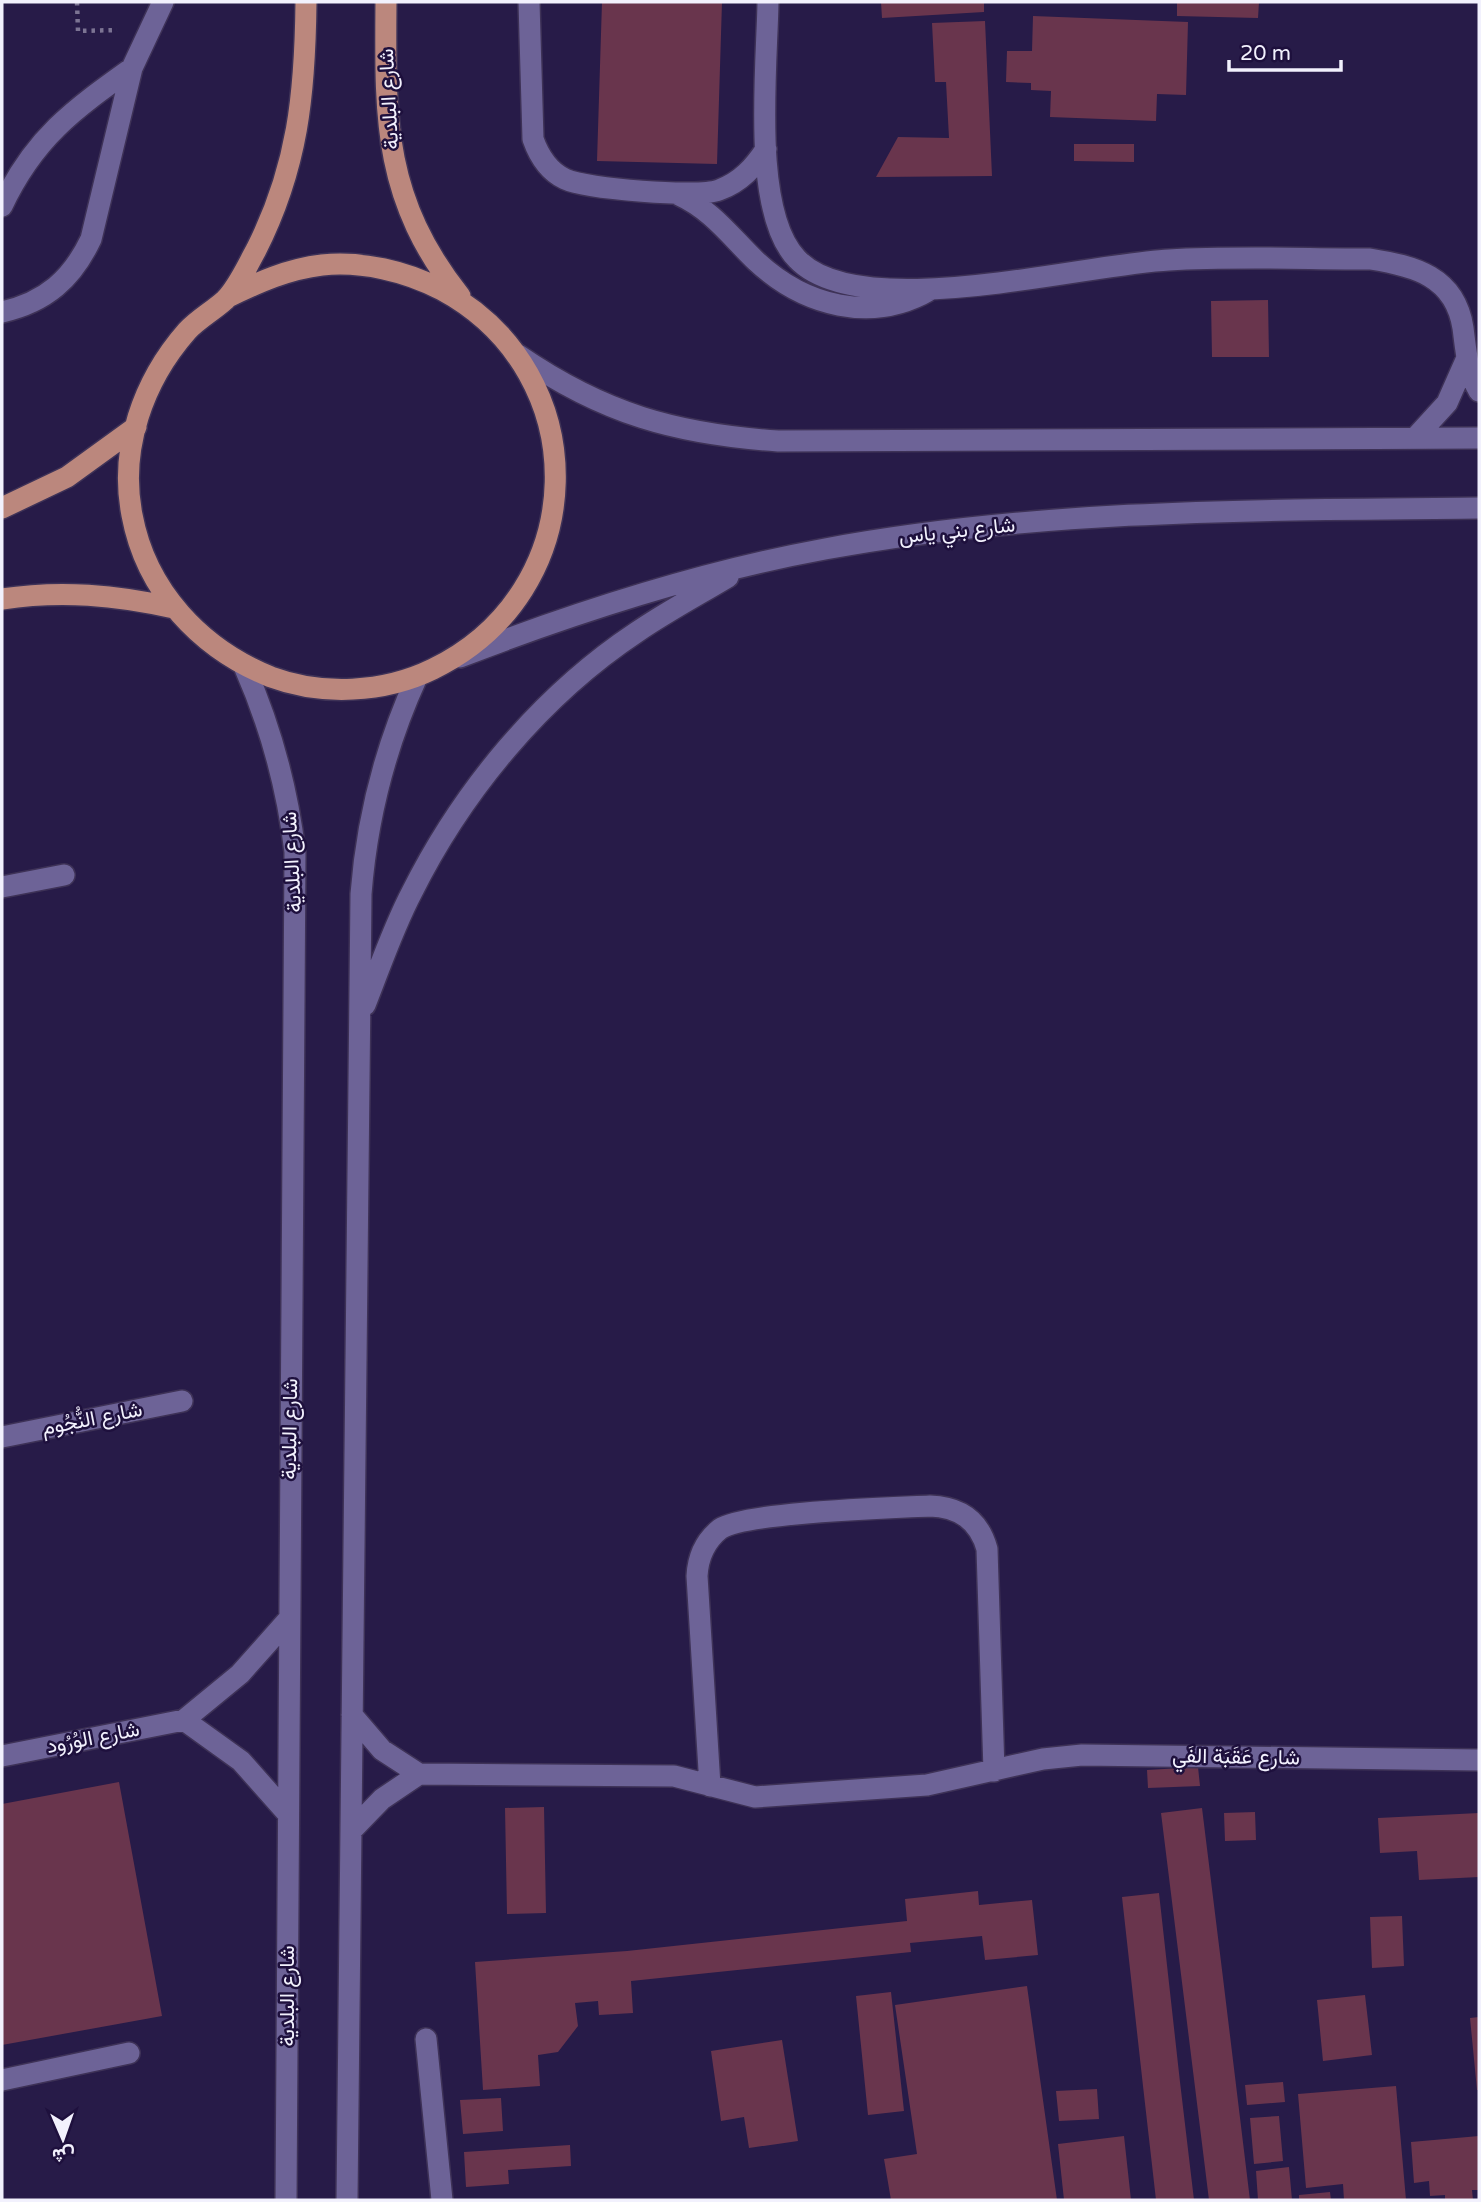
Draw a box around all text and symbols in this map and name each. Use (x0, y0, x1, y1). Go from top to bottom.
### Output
scale bar (1229, 28, 1341, 72)
text: 20 m (1240, 41, 1291, 66)
street label: شارع البلدية (374, 48, 405, 150)
street label: شارع بني ياس (898, 512, 1017, 554)
street label: شارع البلدية (277, 811, 308, 913)
street label: شارع البلدية (277, 1378, 304, 1480)
street label: شارع النُّجُوم (39, 1394, 145, 1442)
street label: شارع الوُرُود (44, 1717, 142, 1760)
street label: شارع عَقَبَة الفَي (1172, 1743, 1300, 1775)
street label: شارع البلدية (275, 1945, 301, 2047)
north arrow (28, 2104, 98, 2174)
text: ش (52, 2144, 75, 2166)

